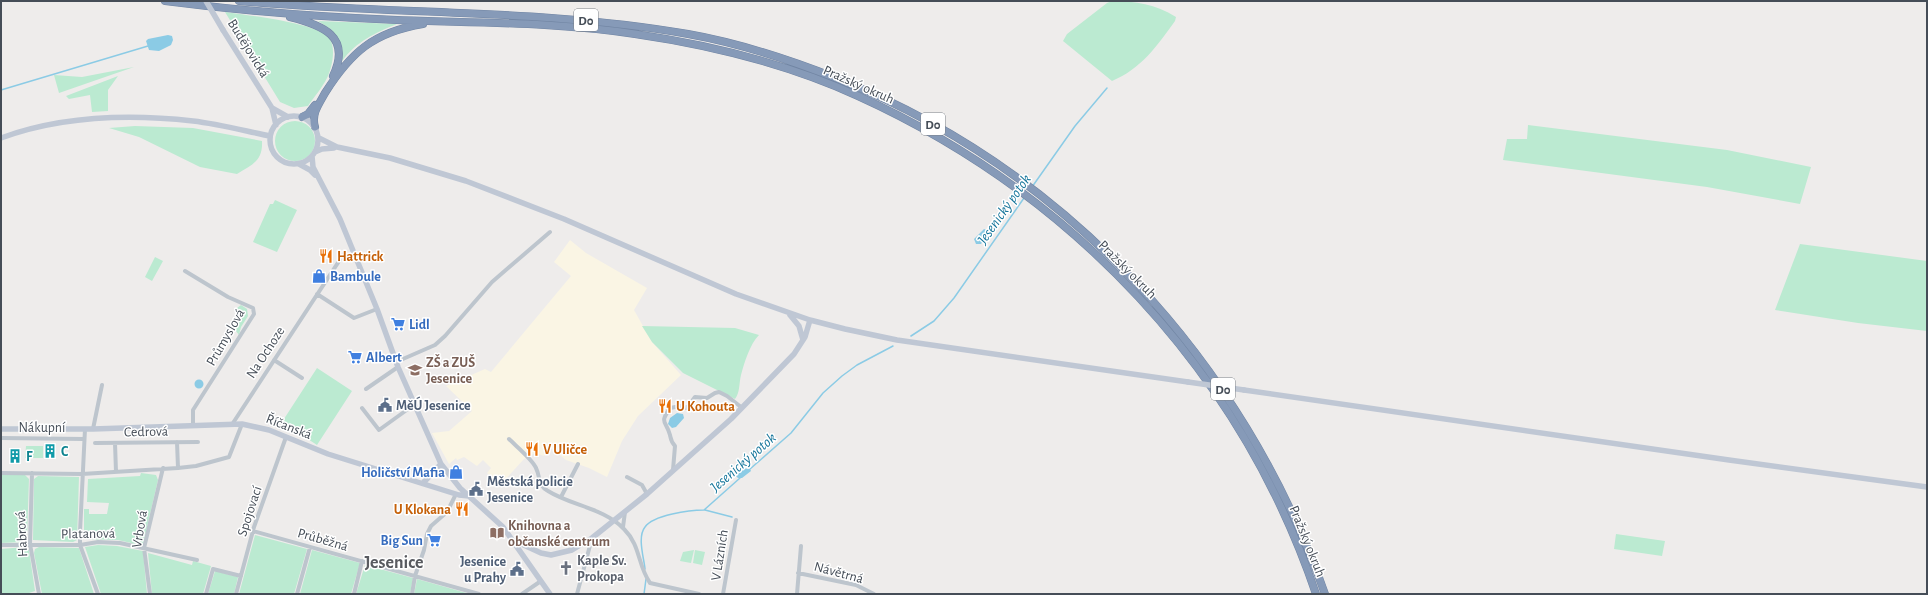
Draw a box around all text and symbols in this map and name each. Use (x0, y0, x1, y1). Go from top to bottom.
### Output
road number: D0 (574, 9, 598, 31)
street label: Budějovická (225, 17, 272, 81)
street label: Pražský okruh (821, 63, 896, 107)
road number: D0 (921, 113, 945, 135)
water label: Jesenický potok (974, 172, 1034, 248)
street label: Pražský okruh (1096, 238, 1159, 301)
restaurant icon: Hattrick (318, 248, 334, 264)
place label: Hattrick (337, 250, 384, 264)
shop icon: Bambule (311, 268, 327, 284)
place label: Bambule (330, 270, 381, 284)
street label: Průmyslová (204, 306, 248, 368)
supermarket icon: Lidl (390, 316, 406, 332)
place label: Lidl (409, 318, 430, 332)
street label: Na Ochoze (244, 324, 288, 381)
supermarket icon: Albert (347, 349, 363, 365)
place label: Albert (366, 351, 402, 365)
place label: ZŠ a ZUŠ Jesenice (426, 354, 475, 386)
school or university icon: ZŠ a ZUŠ Jesenice (407, 362, 423, 378)
road number: D0 (1211, 378, 1235, 400)
place label: MěÚ Jesenice (396, 396, 471, 413)
public building icon: MěÚ Jesenice (377, 397, 393, 413)
restaurant icon: U Kohouta (657, 398, 673, 414)
place label: U Kohouta (676, 400, 735, 414)
street label: Říčanská (264, 410, 315, 442)
street label: Nákupní (19, 421, 66, 435)
street label: Cedrová (124, 425, 169, 439)
water label: Jesenický potok (707, 430, 779, 495)
restaurant icon: V Uličce (524, 441, 540, 457)
building icon: C (42, 443, 58, 459)
place label: V Uličce (543, 443, 587, 457)
place label: C (61, 445, 69, 459)
building icon: F (7, 448, 23, 464)
place label: F (26, 450, 33, 464)
shop icon: Holičství Mafia (448, 464, 464, 480)
place label: Holičství Mafia (361, 466, 445, 480)
place label: Městská policie Jesenice (487, 475, 573, 505)
public building icon: Městská policie Jesenice (468, 481, 484, 497)
street label: Spojovací (235, 484, 265, 538)
restaurant icon: U Klokana (454, 501, 470, 517)
place label: U Klokana (394, 503, 451, 517)
street label: Pražský okruh (1286, 504, 1328, 579)
street label: Vrbová (130, 509, 150, 549)
street label: Habrová (14, 510, 30, 557)
place label: Knihovna a občanské centrum (508, 519, 610, 549)
library icon: Knihovna a občanské centrum (489, 525, 505, 541)
street label: Průběžná (296, 526, 350, 554)
street label: Platanová (61, 527, 116, 541)
street label: V Lázních (709, 529, 731, 582)
supermarket icon: Big Sun (426, 532, 442, 548)
place label: Big Sun (381, 534, 423, 548)
district label: Jesenice (364, 554, 424, 572)
place label: Kaple Sv. Prokopa (577, 554, 627, 584)
place label: Jesenice u Prahy (460, 555, 507, 585)
church icon: Kaple Sv. Prokopa (558, 560, 574, 576)
street label: Návětrná (813, 560, 865, 586)
public building icon: Jesenice u Prahy (509, 561, 525, 577)

